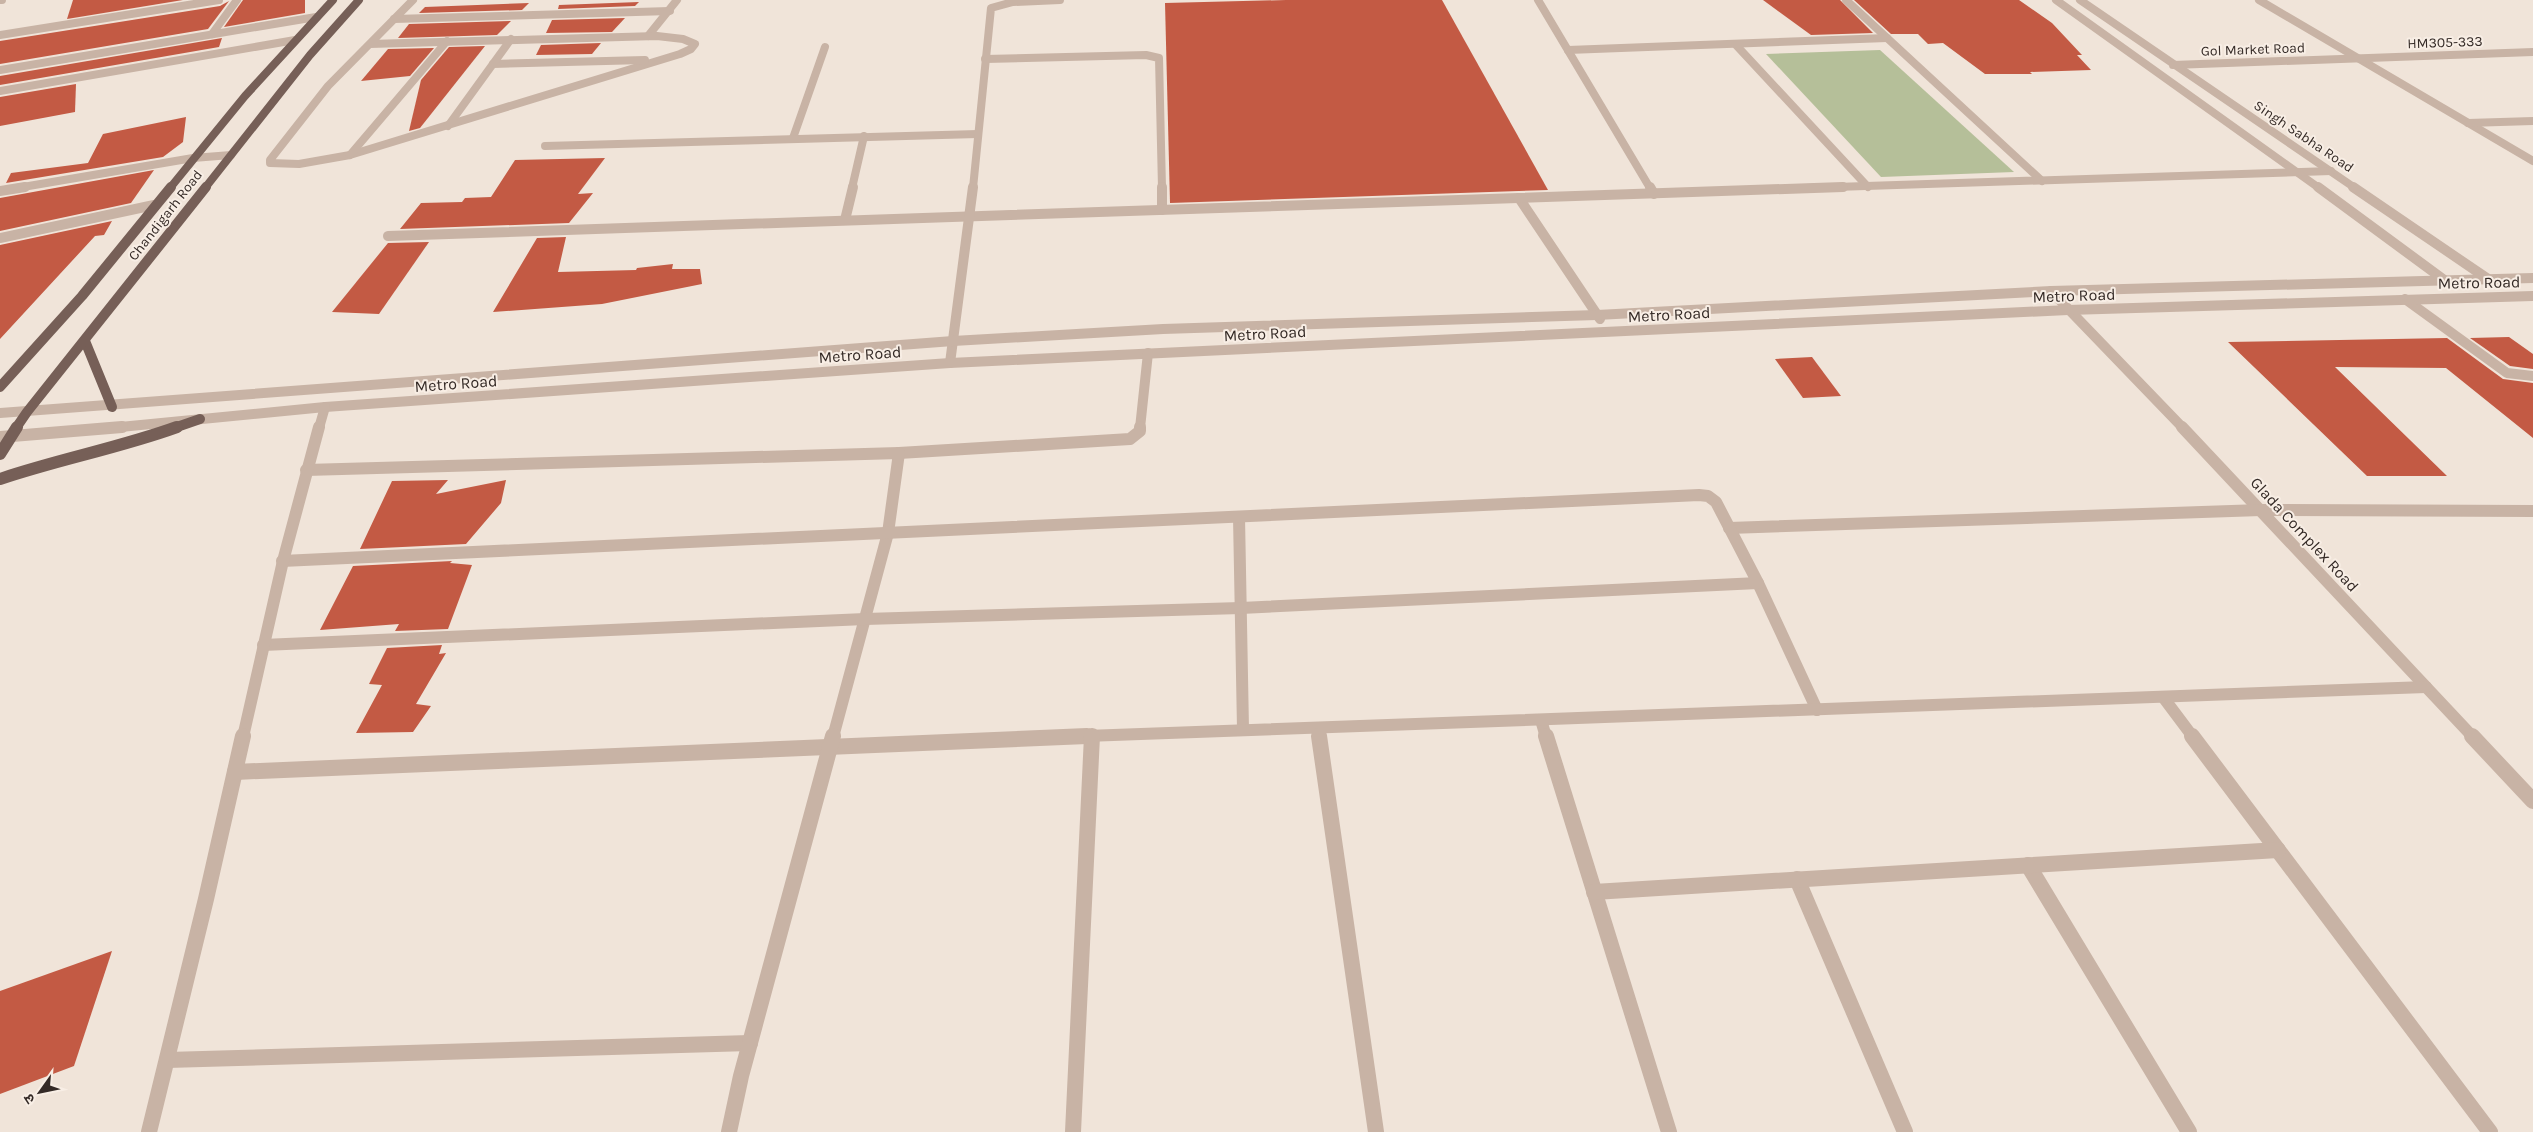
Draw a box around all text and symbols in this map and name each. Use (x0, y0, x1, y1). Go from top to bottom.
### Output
street label: HM305-333 (2407, 33, 2483, 52)
street label: Gol Market Road (2201, 39, 2306, 60)
street label: Singh Sabha Road (2250, 97, 2357, 176)
street label: Chandigarh Road (125, 167, 206, 264)
street label: Metro Road (2437, 272, 2521, 293)
street label: Metro Road (2032, 285, 2116, 306)
street label: Metro Road (1627, 303, 1711, 326)
street label: Metro Road (1223, 322, 1307, 345)
street label: Metro Road (818, 342, 902, 367)
street label: Metro Road (414, 371, 498, 396)
street label: Glada Complex Road (2247, 473, 2363, 596)
north arrow (15, 1067, 65, 1117)
text: उ (20, 1090, 39, 1107)

